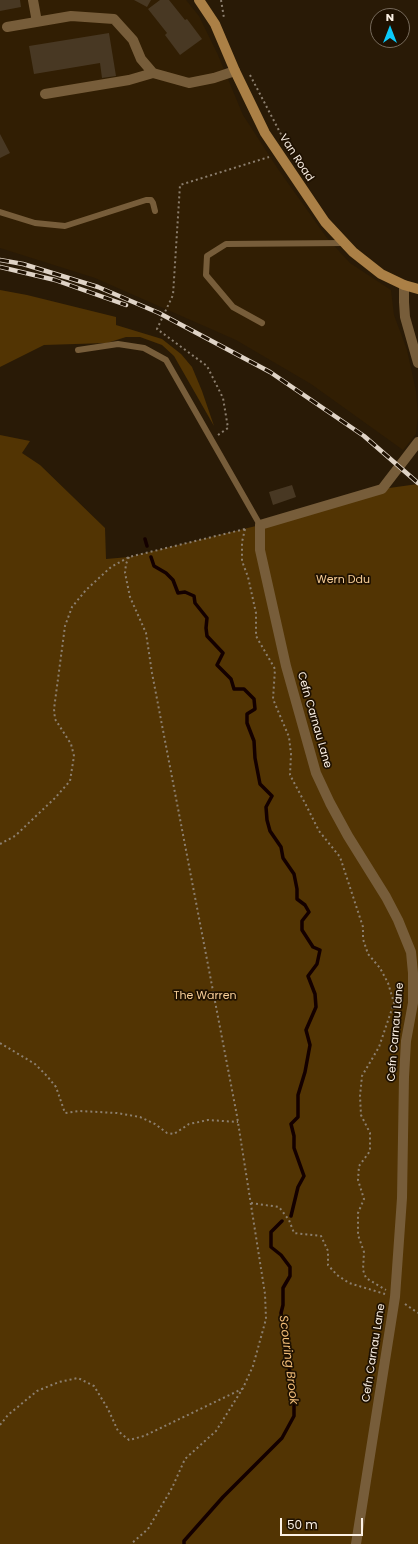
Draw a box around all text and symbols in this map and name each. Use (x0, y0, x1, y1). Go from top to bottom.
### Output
north arrow (370, 8, 410, 48)
text: N (386, 9, 394, 25)
street label: Van Road (276, 132, 316, 184)
park label: Wern Ddu (316, 573, 370, 587)
street label: Cefn Carnau Lane (294, 670, 334, 770)
street label: Cefn Carnau Lane (385, 982, 407, 1082)
park label: The Warren (174, 989, 236, 1003)
street label: Cefn Carnau Lane (360, 1303, 388, 1403)
water label: Scouring Brook (275, 1315, 301, 1405)
scale bar (282, 1510, 365, 1536)
text: 50 m (287, 1516, 318, 1533)

